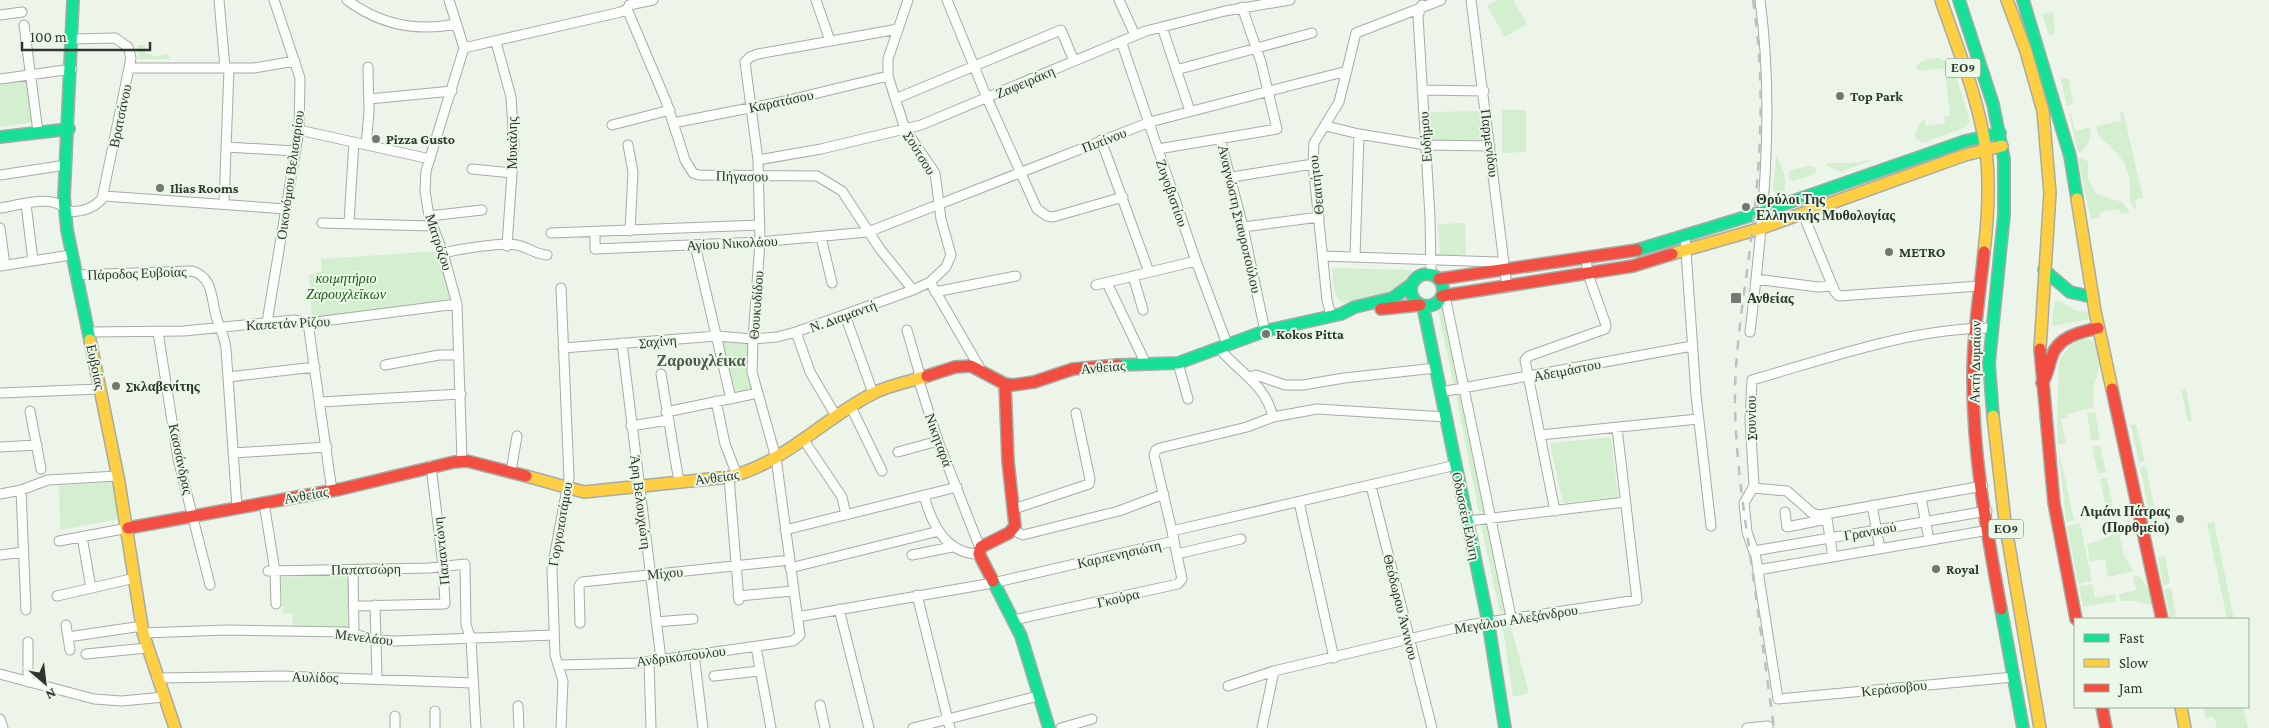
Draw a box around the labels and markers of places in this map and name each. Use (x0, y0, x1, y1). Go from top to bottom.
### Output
place label: Top Park (1850, 88, 1903, 104)
marker: Top Park (1834, 90, 1846, 102)
place label: Pizza Gusto (386, 131, 455, 147)
marker: Pizza Gusto (370, 133, 382, 145)
place label: Ilias Rooms (170, 180, 239, 196)
marker: Ilias Rooms (154, 182, 166, 194)
place label: Θρύλοι Της Ελληνικής Μυθολογίας (1756, 191, 1896, 223)
marker: Θρύλοι Της Ελληνικής Μυθολογίας (1740, 201, 1752, 213)
place label: METRO (1899, 244, 1946, 260)
marker: METRO (1883, 246, 1895, 258)
place label: Ανθείας (1747, 290, 1795, 306)
marker: Ανθείας (1729, 291, 1743, 305)
place label: Kokos Pitta (1276, 326, 1344, 342)
marker: Kokos Pitta (1260, 328, 1272, 340)
place label: Σκλαβενίτης (126, 378, 201, 394)
marker: Σκλαβενίτης (110, 380, 122, 392)
place label: Λιμάνι Πάτρας (Πορθμείο) (2080, 503, 2171, 536)
marker: Λιμάνι Πάτρας (Πορθμείο) (2174, 513, 2186, 525)
place label: Royal (1946, 561, 1979, 577)
marker: Royal (1930, 563, 1942, 575)

